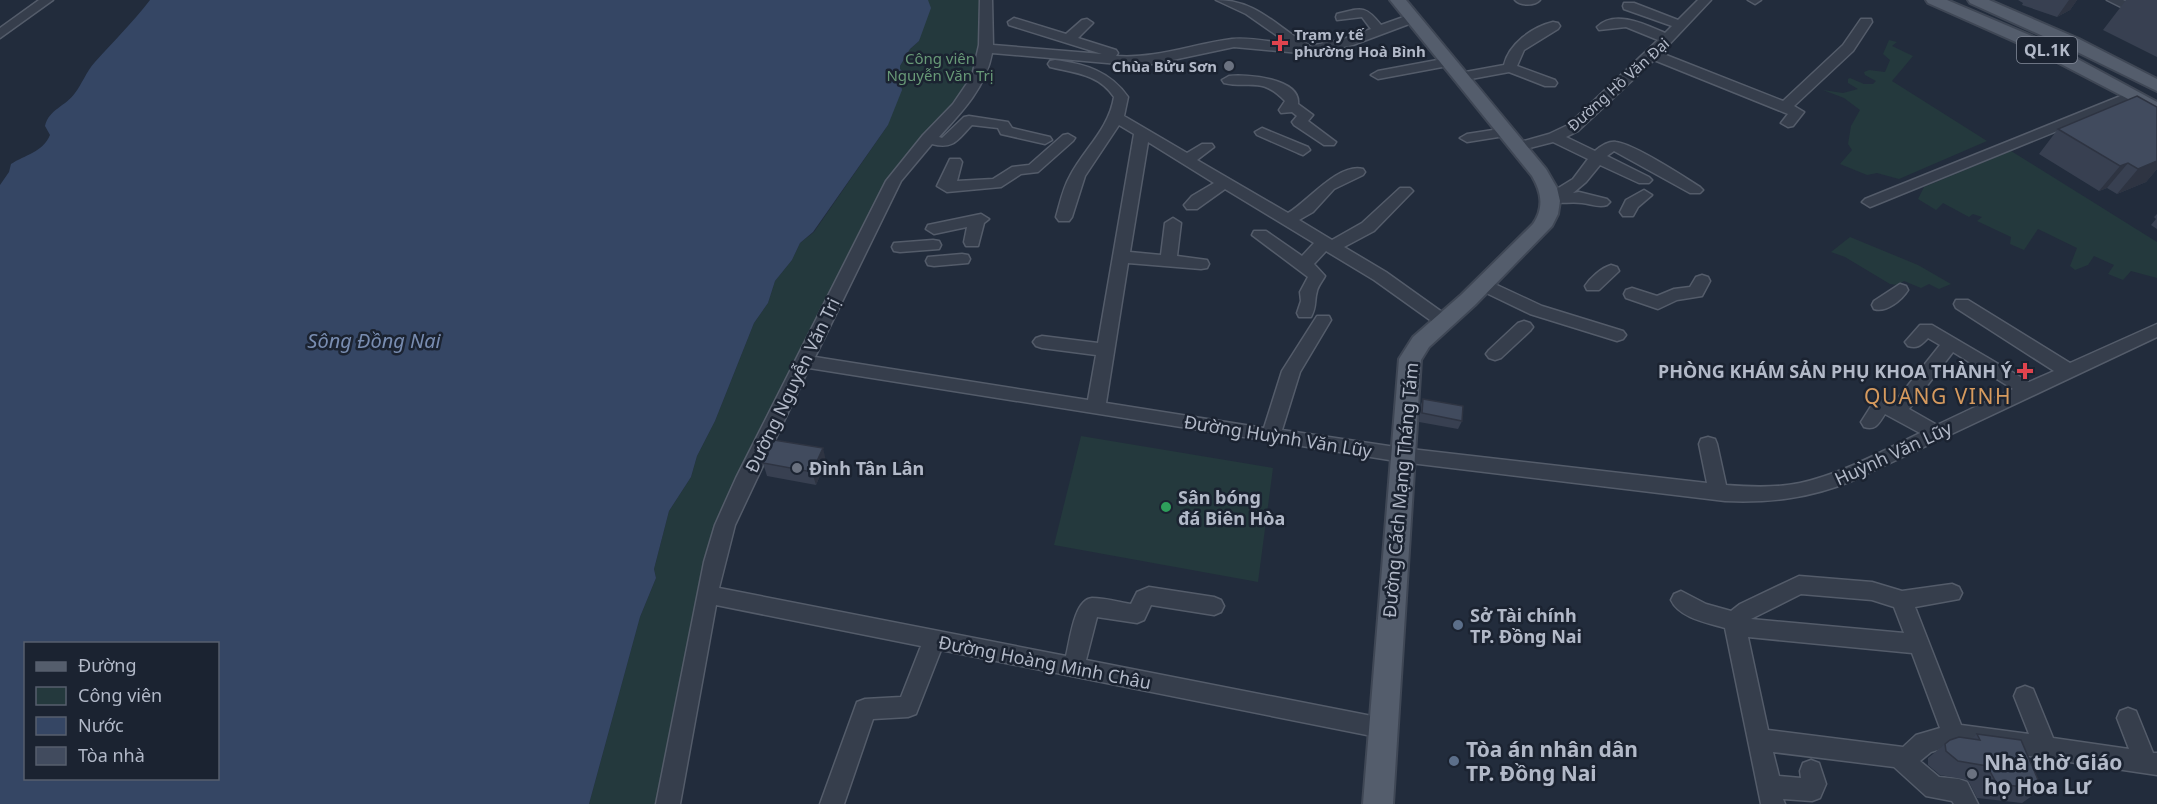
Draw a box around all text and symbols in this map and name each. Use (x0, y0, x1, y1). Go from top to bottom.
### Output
place label: Trạm y tế phường Hoà Bình (1294, 24, 1426, 61)
street label: Đường Hồ Văn Đại (1563, 33, 1673, 135)
marker: Trạm y tế phường Hoà Bình (1271, 34, 1289, 52)
road number: QL.1K (2017, 37, 2077, 63)
park label: Công viên Nguyễn Văn Trị (886, 48, 994, 85)
place label: Chùa Bửu Sơn (1112, 56, 1217, 76)
marker: Chùa Bửu Sơn (1222, 59, 1236, 73)
street label: Đường Nguyễn Văn Trị (739, 294, 845, 476)
water label: Sông Đồng Nai (307, 327, 442, 354)
place label: PHÒNG KHÁM SẢN PHỤ KHOA THÀNH Ý (1658, 359, 2013, 383)
street label: Đường Cách Mạng Tháng Tám (1377, 361, 1423, 619)
marker: PHÒNG KHÁM SẢN PHỤ KHOA THÀNH Ý (2016, 362, 2034, 380)
district label: QUANG VINH (1864, 382, 2012, 410)
street label: Đường Huỳnh Văn Lũy (1182, 409, 1374, 463)
street label: Huỳnh Văn Lũy (1831, 415, 1956, 491)
place label: Đình Tân Lân (809, 456, 924, 480)
marker: Đình Tân Lân (790, 461, 804, 475)
place label: Sân bóng đá Biên Hòa (1178, 485, 1285, 530)
marker: Sân bóng đá Biên Hòa (1159, 500, 1173, 514)
place label: Sở Tài chính TP. Đồng Nai (1470, 603, 1582, 648)
marker: Sở Tài chính TP. Đồng Nai (1451, 618, 1465, 632)
street label: Đường Hoàng Minh Châu (937, 630, 1153, 694)
legend (24, 642, 219, 780)
text: Đường (78, 653, 137, 677)
text: Công viên (78, 683, 162, 707)
text: Nước (78, 713, 124, 737)
place label: Tòa án nhân dân TP. Đồng Nai (1466, 735, 1638, 787)
text: Tòa nhà (78, 743, 145, 767)
place label: Nhà thờ Giáo họ Hoa Lư (1984, 748, 2122, 800)
marker: Tòa án nhân dân TP. Đồng Nai (1447, 754, 1461, 768)
marker: Nhà thờ Giáo họ Hoa Lư (1965, 767, 1979, 781)

